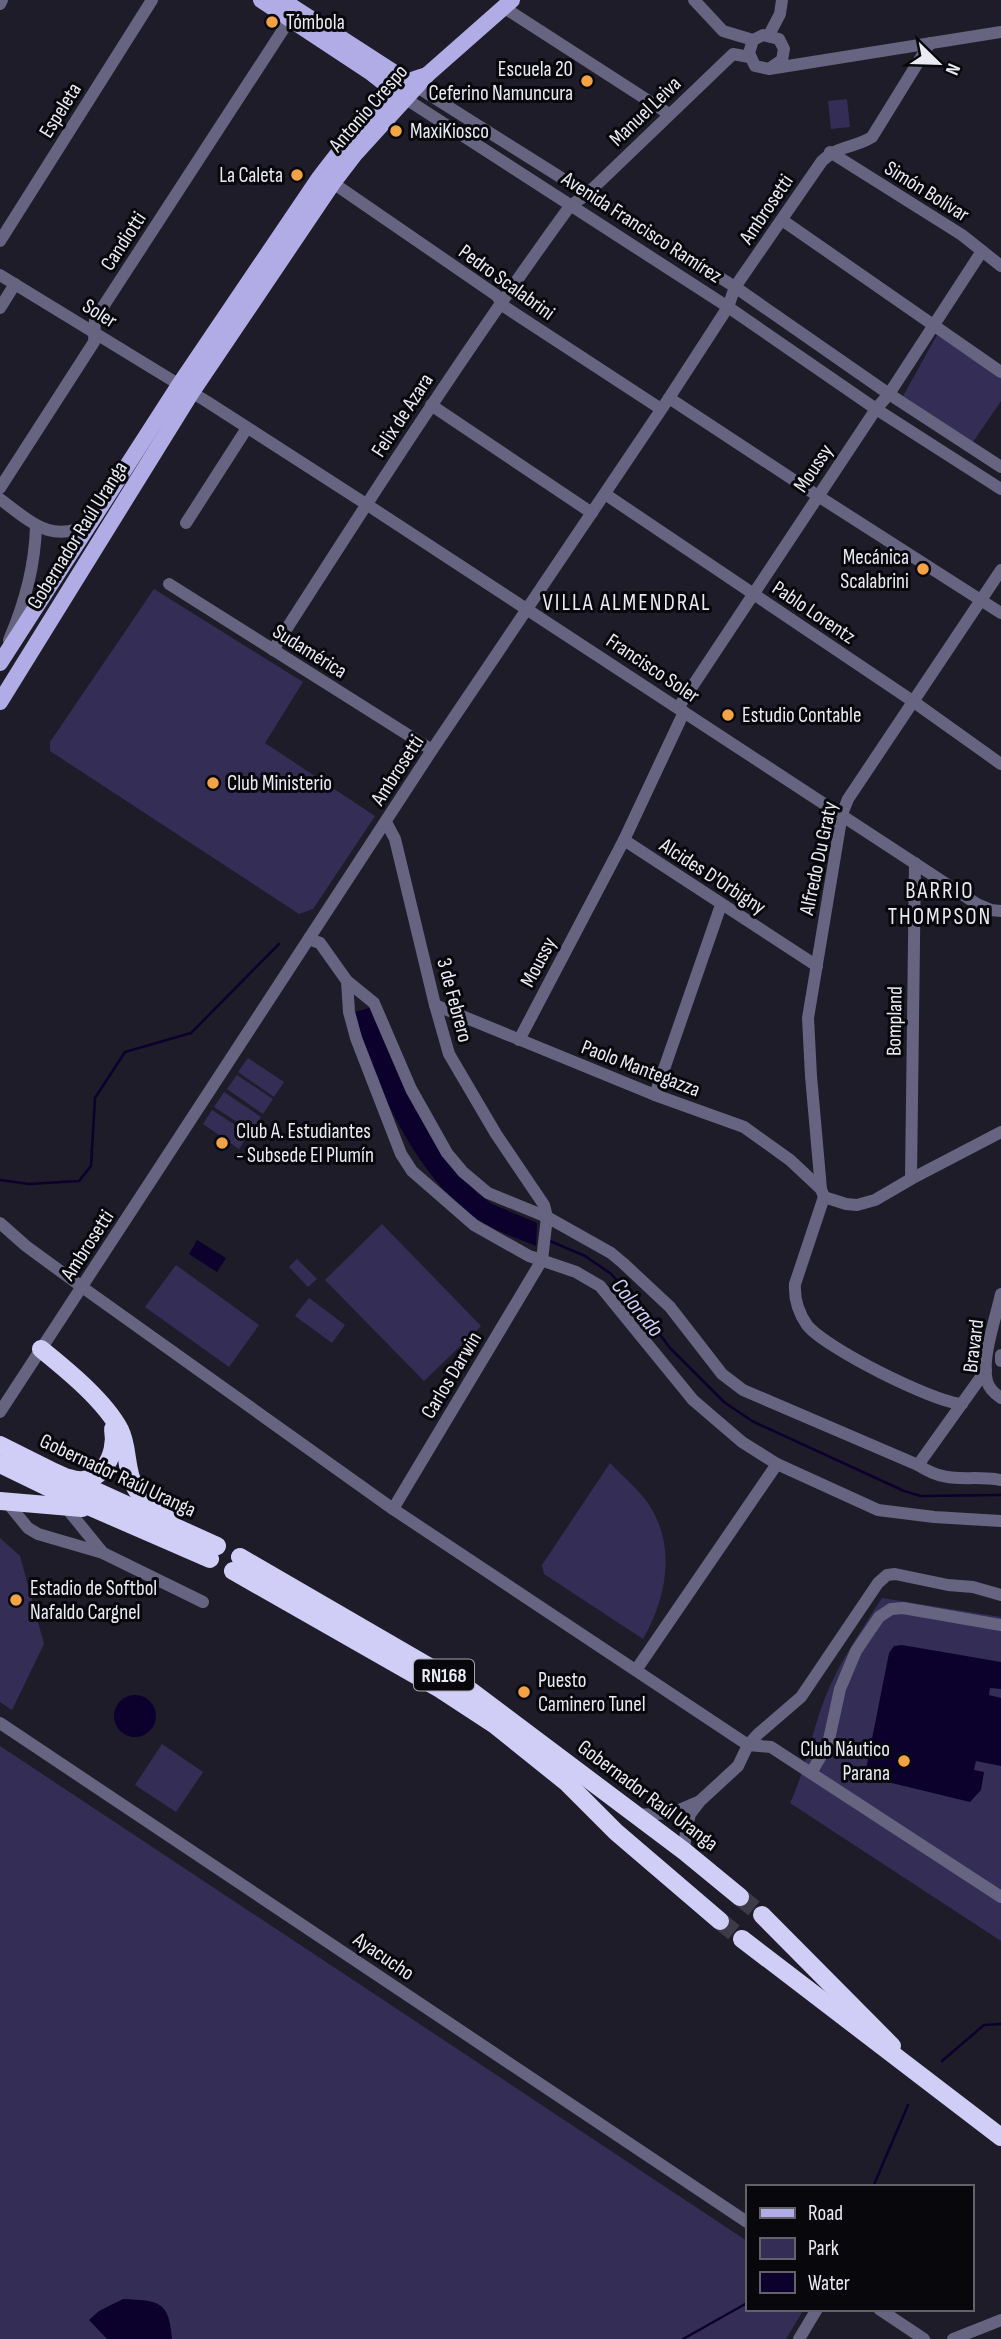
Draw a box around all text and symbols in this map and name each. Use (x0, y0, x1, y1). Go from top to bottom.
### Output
place label: Tómbola (286, 10, 345, 35)
marker: Tómbola (264, 14, 280, 30)
north arrow (903, 28, 973, 98)
place label: Escuela 20 Ceferino Namuncura (429, 57, 573, 106)
street label: Antonio Crespo (323, 60, 413, 158)
text: N (940, 60, 965, 78)
street label: Manuel Leiva (604, 71, 686, 152)
marker: Escuela 20 Ceferino Namuncura (579, 73, 595, 89)
street label: Espeleta (34, 78, 87, 142)
place label: MaxiKiosco (410, 119, 489, 144)
marker: MaxiKiosco (388, 123, 404, 139)
street label: Simón Bolívar (880, 156, 974, 227)
place label: La Caleta (219, 163, 283, 188)
street label: Avenida Francisco Ramírez (556, 166, 727, 289)
marker: La Caleta (289, 167, 305, 183)
street label: Ambrosetti (734, 170, 799, 250)
street label: Candiotti (95, 207, 152, 275)
street label: Pedro Scalabrini (454, 239, 560, 326)
street label: Soler (78, 293, 122, 334)
street label: Felix de Azara (366, 369, 439, 462)
street label: Moussy (788, 439, 839, 497)
street label: Gobernador Raúl Uranga (22, 457, 133, 614)
place label: Mecánica Scalabrini (840, 545, 909, 594)
marker: Mecánica Scalabrini (915, 561, 931, 577)
street label: Pablo Lorentz (767, 575, 860, 650)
district label: VILLA ALMENDRAL (542, 589, 712, 617)
street label: Sudamérica (268, 619, 351, 684)
street label: Francisco Soler (601, 628, 704, 709)
place label: Estudio Contable (742, 703, 861, 728)
marker: Estudio Contable (720, 707, 736, 723)
street label: Ambrosetti (365, 731, 429, 811)
place label: Club Ministerio (227, 771, 332, 796)
marker: Club Ministerio (205, 775, 221, 791)
street label: Alfredo Du Graty (794, 799, 843, 918)
street label: Alcides D'Orbigny (654, 832, 771, 920)
district label: BARRIO THOMPSON (888, 877, 992, 931)
street label: Moussy (515, 933, 562, 991)
street label: 3 de Febrero (431, 955, 478, 1045)
street label: Bompland (881, 986, 908, 1056)
street label: Paolo Mantegazza (578, 1034, 704, 1103)
place label: Club A. Estudiantes - Subsede El Plumín (236, 1119, 374, 1168)
marker: Club A. Estudiantes - Subsede El Plumín (214, 1135, 230, 1151)
street label: Ambrosetti (55, 1206, 119, 1286)
water label: Colorado (605, 1272, 670, 1343)
street label: Bravard (958, 1318, 989, 1374)
street label: Carlos Darwin (416, 1327, 487, 1423)
street label: Gobernador Raúl Uranga (36, 1428, 200, 1523)
place label: Estadio de Softbol Nafaldo Cargnel (30, 1576, 157, 1625)
marker: Estadio de Softbol Nafaldo Cargnel (8, 1592, 24, 1608)
road number: RN168 (414, 1660, 474, 1690)
place label: Puesto Caminero Tunel (538, 1668, 646, 1717)
marker: Puesto Caminero Tunel (516, 1684, 532, 1700)
street label: Gobernador Raúl Uranga (573, 1734, 723, 1856)
place label: Club Náutico Parana (800, 1737, 890, 1786)
marker: Club Náutico Parana (896, 1753, 912, 1769)
street label: Ayacucho (348, 1927, 419, 1986)
legend (746, 2185, 973, 2311)
text: Road (808, 2201, 843, 2226)
text: Park (808, 2236, 839, 2261)
text: Water (808, 2271, 850, 2296)

